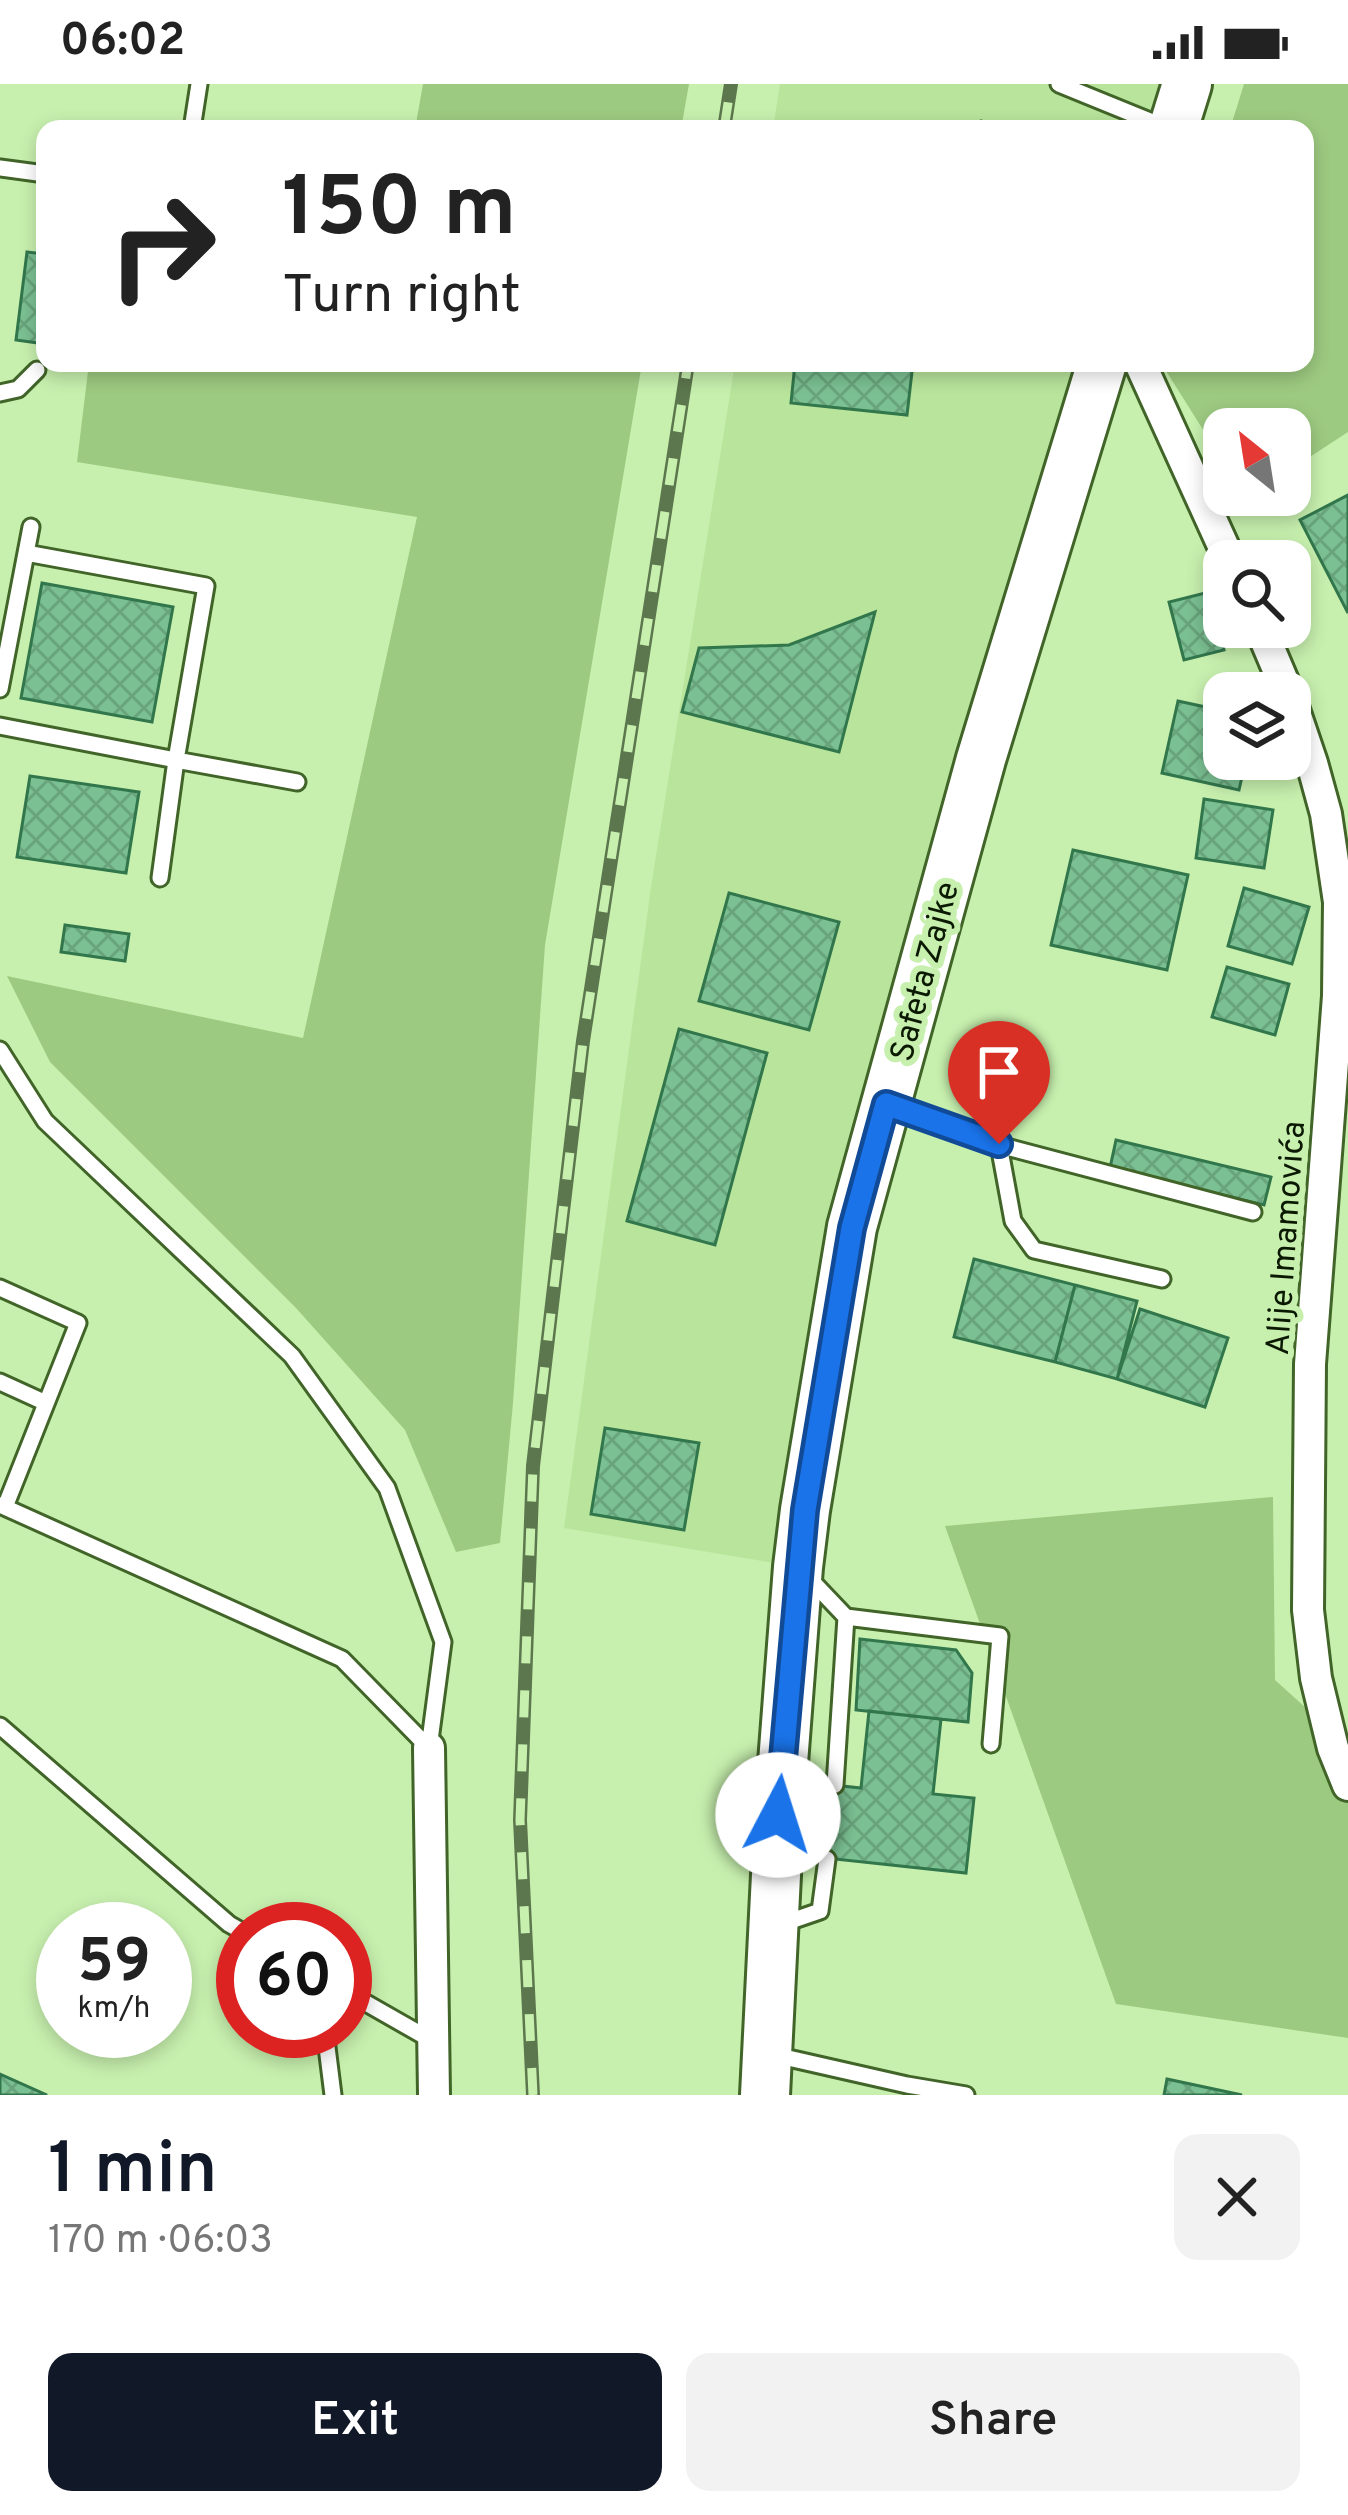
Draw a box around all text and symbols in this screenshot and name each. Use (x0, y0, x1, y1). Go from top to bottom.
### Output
text: 06:02 (60, 14, 185, 71)
text: 150 m (282, 159, 517, 265)
icon: right (84, 168, 240, 324)
text: Turn right (282, 263, 521, 332)
north arrow (1203, 408, 1311, 516)
map controls (1203, 408, 1311, 780)
button: search (1203, 540, 1311, 648)
button: layers (1203, 672, 1311, 780)
street label: Safeta Zajke (883, 878, 971, 1067)
pin (948, 1021, 1050, 1144)
icon: arrive (966, 1039, 1032, 1105)
street label: Alije Imamovića (1259, 1120, 1317, 1357)
position arrow (715, 1752, 841, 1878)
speed limit sign: 60 (216, 1902, 372, 2058)
text: 59 (77, 1927, 151, 2003)
text: km/h (78, 1991, 150, 2028)
text: 1 min (48, 2127, 218, 2219)
button: close (1174, 2134, 1300, 2260)
text: 170 m · 06:03 (48, 2218, 273, 2267)
button: Exit (48, 2353, 662, 2491)
button: Share (686, 2353, 1300, 2491)

